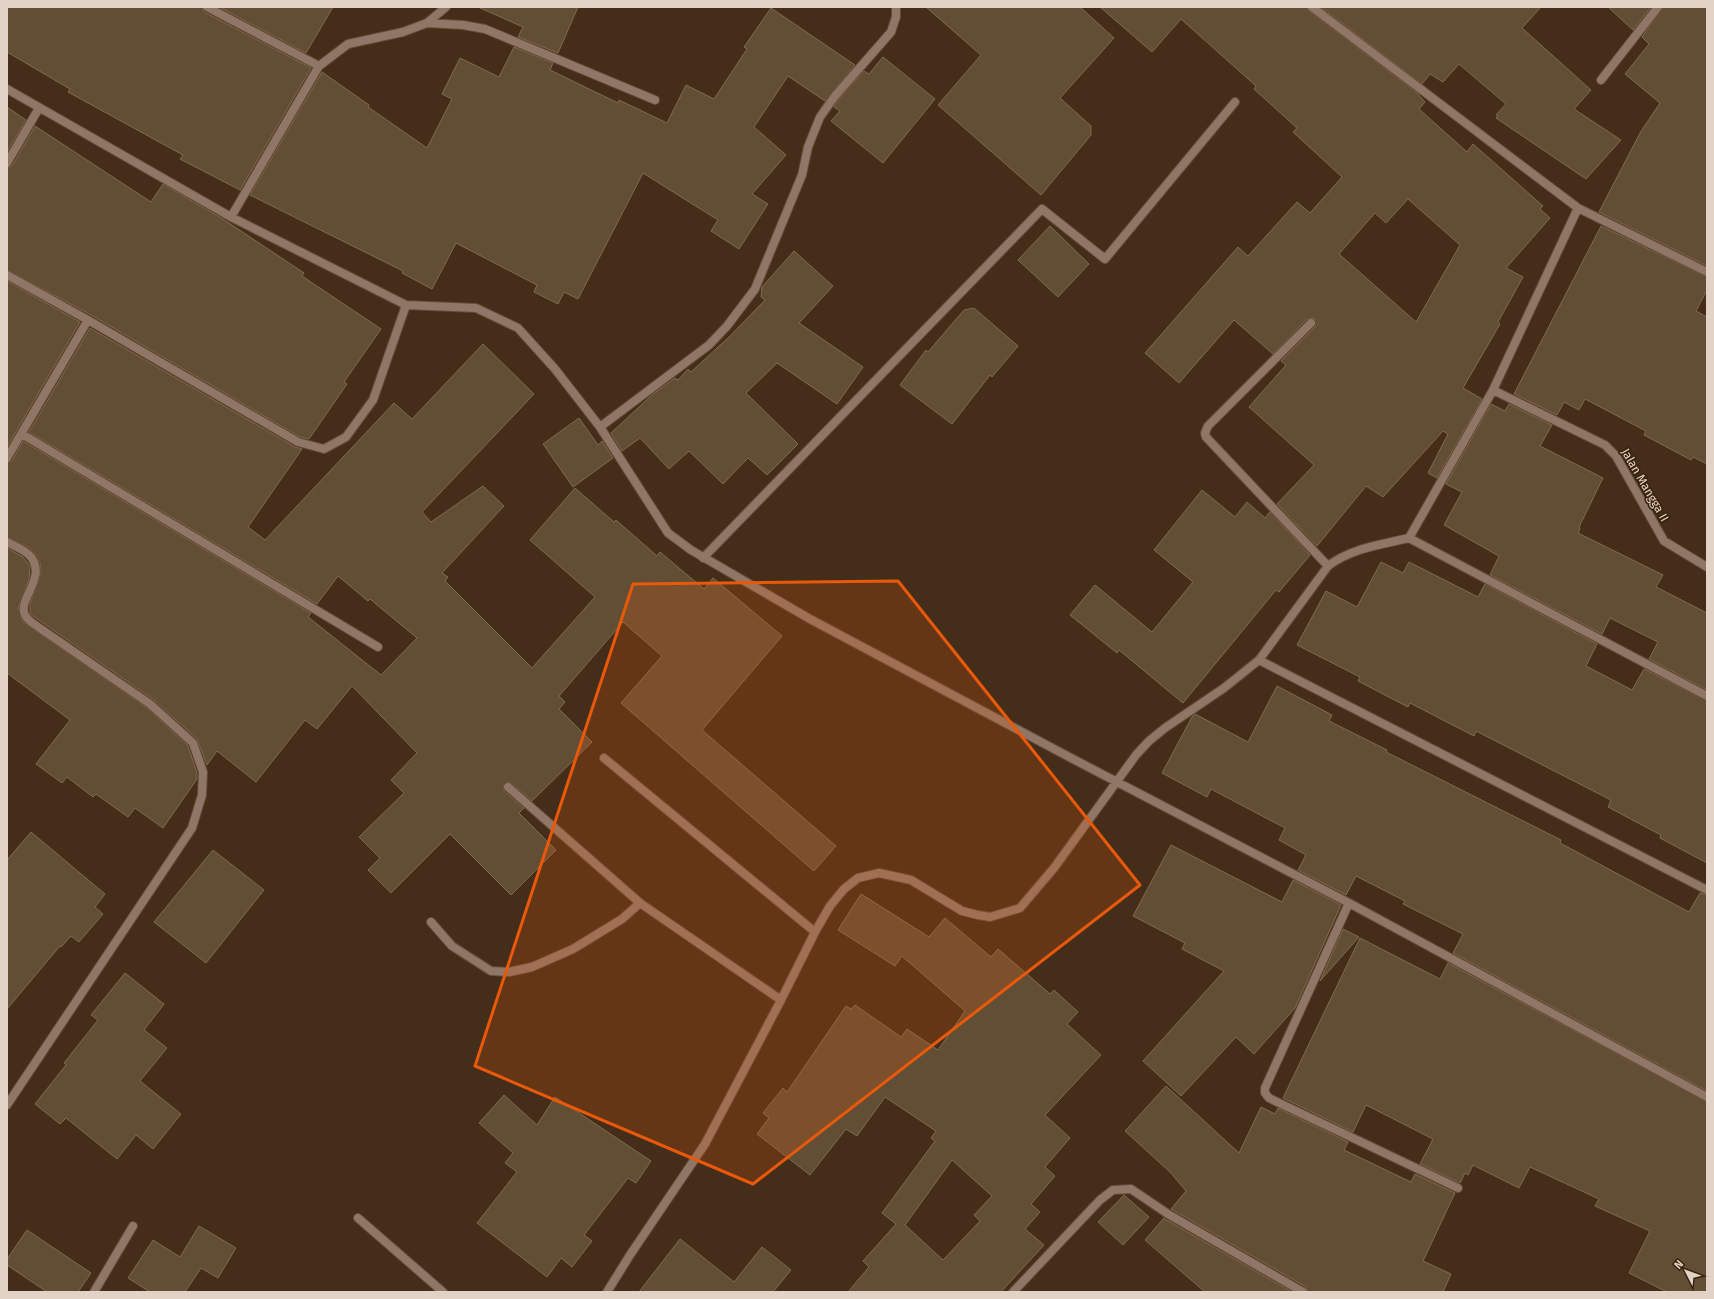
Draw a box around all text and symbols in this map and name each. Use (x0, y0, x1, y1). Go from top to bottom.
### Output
street label: Jalan Mangga II (1618, 446, 1672, 524)
north arrow (1666, 1251, 1706, 1291)
text: N (1672, 1258, 1686, 1272)

